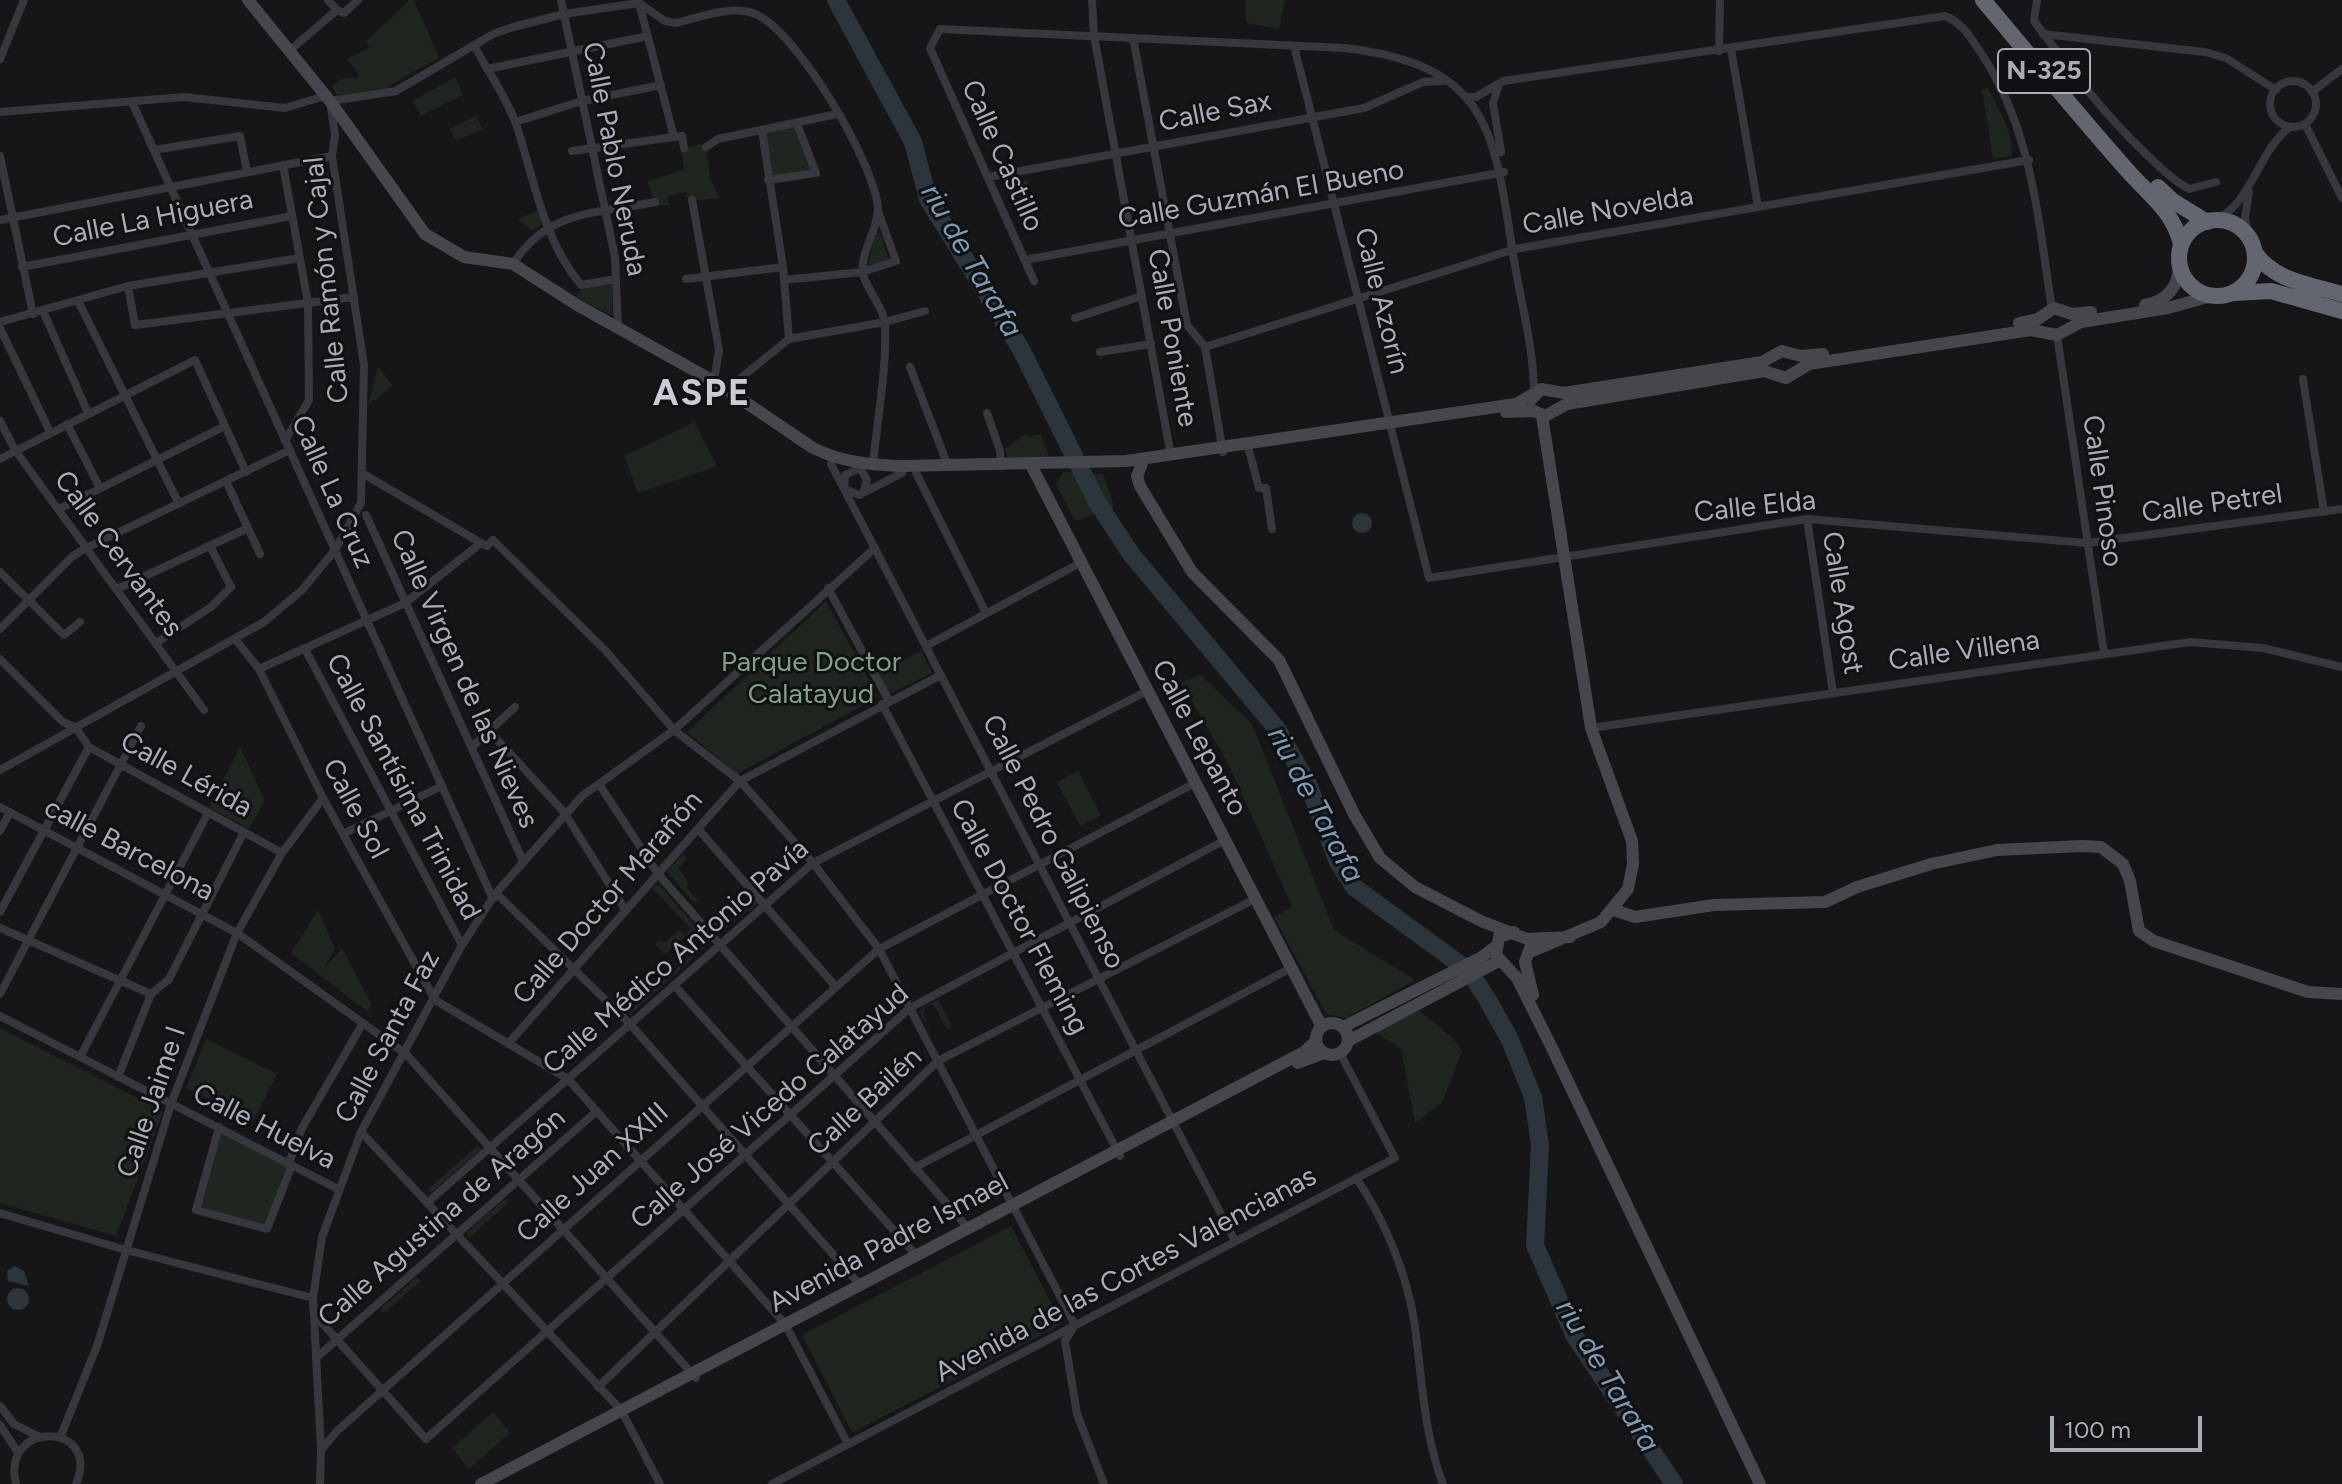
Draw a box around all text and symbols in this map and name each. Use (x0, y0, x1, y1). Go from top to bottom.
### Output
street label: Calle Pablo Neruda (575, 39, 653, 279)
road number: N-325 (1998, 49, 2090, 93)
street label: Calle Castillo (954, 75, 1050, 237)
street label: Calle Sax (1156, 85, 1274, 139)
street label: Calle Guzmán El Bueno (1115, 153, 1407, 237)
street label: Calle Ramón y Cajal (297, 155, 357, 405)
water label: riu de Tarafa (913, 178, 1029, 344)
street label: Calle Novelda (1520, 179, 1696, 243)
street label: Calle La Higuera (50, 183, 256, 255)
street label: Calle Azorín (1347, 224, 1415, 378)
street label: Calle Poniente (1140, 246, 1204, 430)
district label: ASPE (653, 372, 751, 416)
street label: Calle La Cruz (283, 410, 381, 574)
street label: Calle Pinoso (2075, 413, 2129, 569)
street label: Calle Cervantes (47, 464, 189, 644)
street label: Calle Petrel (2139, 478, 2285, 530)
street label: Calle Elda (1692, 484, 1818, 530)
street label: Calle Virgen de las Nieves (383, 524, 545, 834)
street label: Calle Agost (1814, 529, 1870, 677)
street label: Calle Villena (1886, 624, 2042, 678)
park label: Parque Doctor Calatayud (721, 646, 901, 712)
street label: Calle Santísima Trinidad (318, 648, 488, 926)
street label: Calle Lepanto (1144, 654, 1254, 822)
street label: Calle Pedro Galipienso (974, 709, 1132, 975)
water label: riu de Tarafa (1259, 721, 1371, 889)
street label: Calle Lérida (114, 725, 258, 825)
street label: Calle Sol (315, 753, 395, 865)
street label: Calle Doctor Marañón (506, 784, 710, 1012)
street label: calle Barcelona (38, 791, 220, 909)
street label: Calle Doctor Fleming (943, 794, 1095, 1040)
street label: Calle Médico Antonio Pavía (536, 832, 816, 1082)
street label: Calle Santa Faz (328, 945, 448, 1129)
street label: Calle José Vicedo Calatayud (624, 977, 916, 1237)
street label: Calle Jaime I (110, 1022, 194, 1182)
street label: Calle Bailén (801, 1041, 929, 1163)
street label: Calle Huelva (187, 1077, 341, 1177)
street label: Calle Juan XXIII (510, 1096, 676, 1250)
street label: Calle Agustina de Aragón (312, 1102, 572, 1334)
street label: Avenida de las Cortes Valencianas (930, 1160, 1322, 1390)
street label: Avenida Padre Ismael (764, 1166, 1014, 1320)
water label: riu de Tarafa (1547, 1293, 1667, 1459)
scale bar (2054, 1400, 2206, 1450)
text: 100 m (2064, 1415, 2131, 1444)

